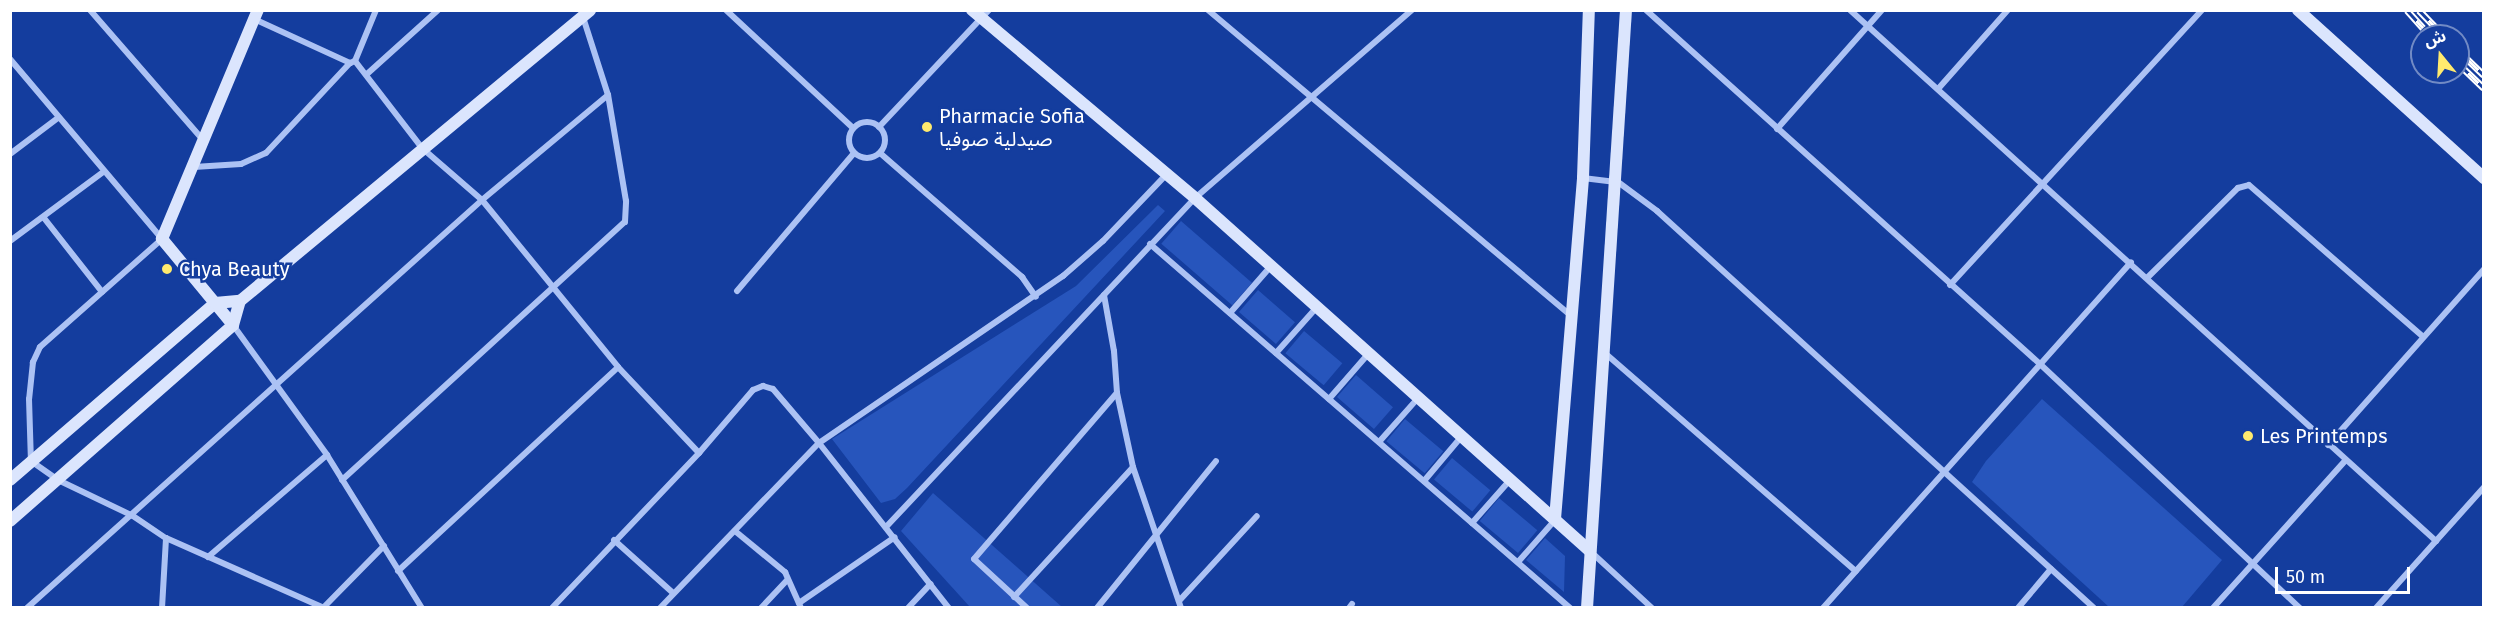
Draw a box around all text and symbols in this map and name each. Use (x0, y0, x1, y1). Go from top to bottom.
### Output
north arrow (2410, 24, 2470, 84)
text: ش (2422, 26, 2448, 51)
place label: Pharmacie Sofia صيدلية صوفيا (939, 104, 1085, 151)
marker: Pharmacie Sofia صيدلية صوفيا (920, 120, 934, 134)
place label: Chya Beauty (179, 257, 290, 281)
marker: Chya Beauty (160, 262, 174, 276)
place label: Les Printemps (2260, 424, 2387, 448)
marker: Les Printemps (2241, 429, 2255, 443)
scale bar (2278, 555, 2413, 593)
text: 50 m (2286, 566, 2325, 588)

